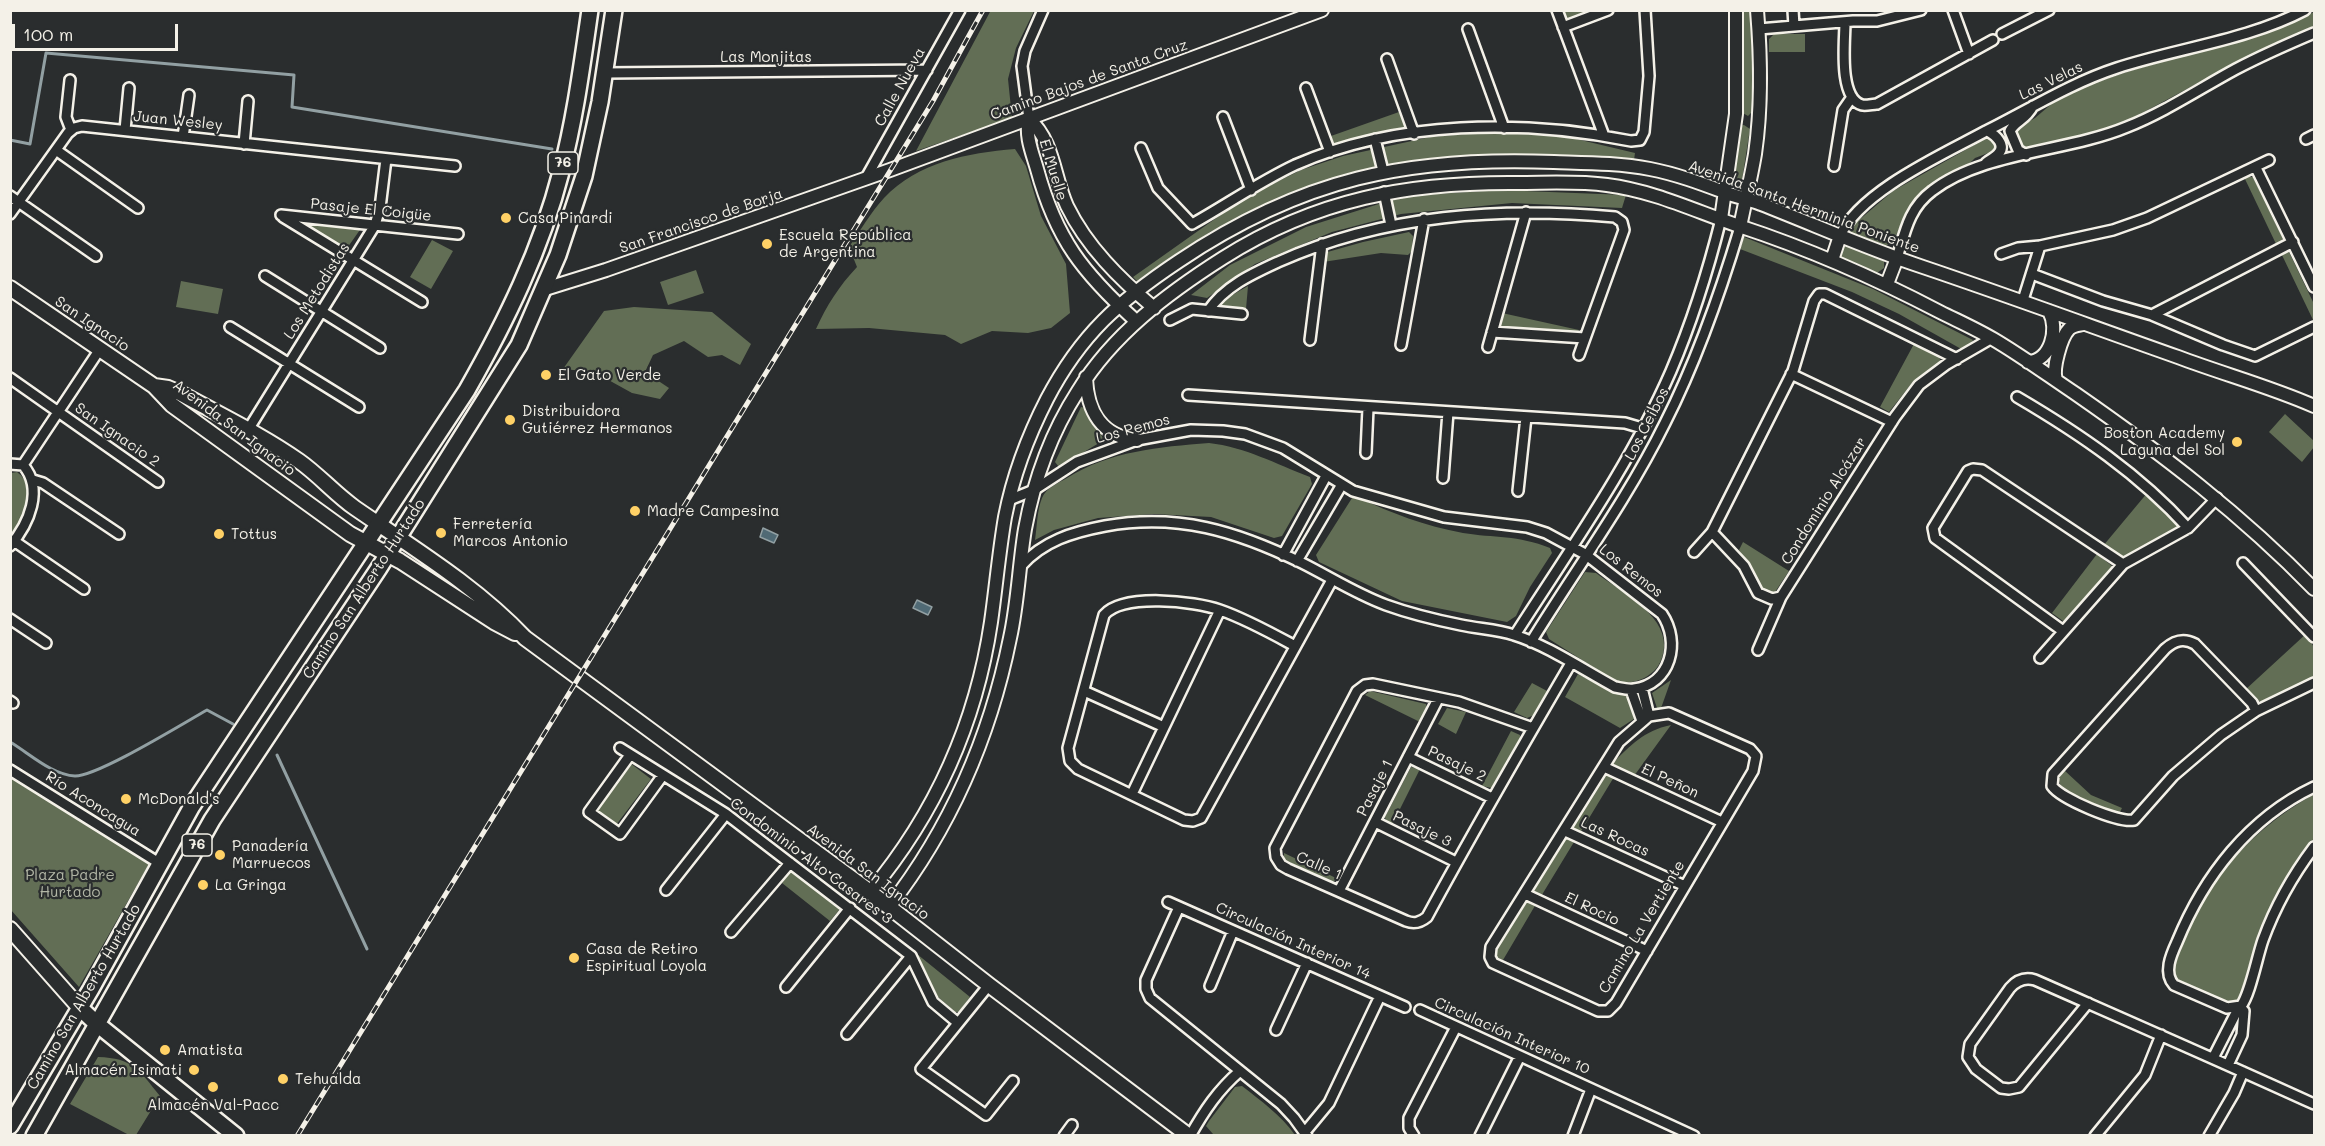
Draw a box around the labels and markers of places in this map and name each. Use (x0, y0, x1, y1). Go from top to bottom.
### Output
place label: Casa Pinardi (518, 209, 613, 227)
marker: Casa Pinardi (499, 211, 513, 225)
place label: Escuela República de Argentina (779, 226, 912, 261)
marker: Escuela República de Argentina (760, 237, 774, 251)
place label: El Gato Verde (558, 366, 661, 384)
marker: El Gato Verde (539, 368, 553, 382)
place label: Distribuidora Gutiérrez Hermanos (522, 402, 673, 437)
marker: Distribuidora Gutiérrez Hermanos (503, 413, 517, 427)
place label: Boston Academy Laguna del Sol (2104, 424, 2225, 459)
marker: Boston Academy Laguna del Sol (2230, 435, 2244, 449)
place label: Madre Campesina (647, 502, 780, 520)
marker: Madre Campesina (628, 504, 642, 518)
place label: Ferretería Marcos Antonio (453, 515, 568, 550)
place label: Tottus (231, 525, 277, 543)
marker: Ferretería Marcos Antonio (434, 526, 448, 540)
marker: Tottus (212, 527, 226, 541)
place label: McDonald's (138, 790, 220, 808)
marker: McDonald's (119, 792, 133, 806)
place label: Panadería Marruecos (232, 837, 311, 872)
marker: Panadería Marruecos (213, 848, 227, 862)
place label: La Gringa (215, 876, 287, 894)
marker: La Gringa (196, 878, 210, 892)
place label: Casa de Retiro Espiritual Loyola (586, 940, 707, 975)
marker: Casa de Retiro Espiritual Loyola (567, 951, 581, 965)
place label: Amatista (177, 1041, 243, 1059)
marker: Amatista (158, 1043, 172, 1057)
place label: Almacén Isimati (64, 1061, 182, 1079)
marker: Almacén Isimati (187, 1063, 201, 1077)
place label: Tehualda (295, 1070, 361, 1088)
marker: Tehualda (276, 1072, 290, 1086)
marker: Almacén Val-Pacc (206, 1080, 220, 1094)
place label: Almacén Val-Pacc (147, 1096, 279, 1114)

